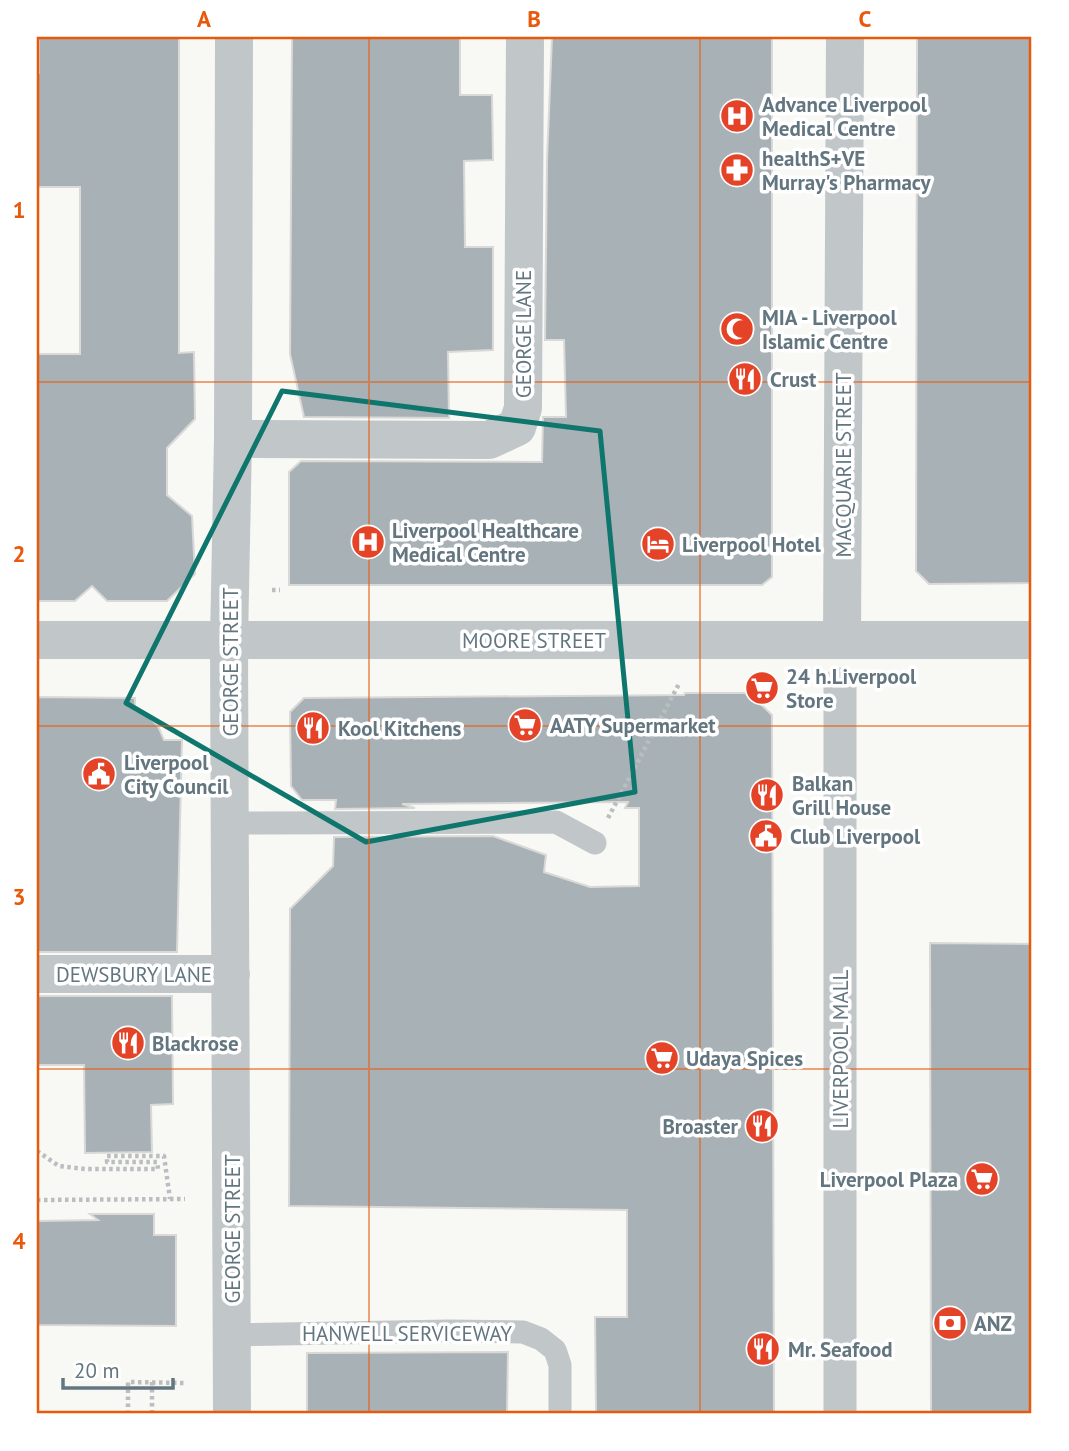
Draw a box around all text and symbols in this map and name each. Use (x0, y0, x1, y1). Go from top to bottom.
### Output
text: A (197, 4, 211, 33)
text: B (527, 4, 541, 33)
text: C (859, 4, 872, 33)
place label: Advance Liverpool Medical Centre (762, 91, 928, 142)
hospital icon: Advance Liverpool Medical Centre (718, 97, 756, 135)
place label: healthS+VE Murray's Pharmacy (762, 145, 932, 196)
pharmacy icon: healthS+VE Murray's Pharmacy (718, 151, 756, 189)
text: 1 (12, 195, 26, 224)
street label: GEORGE LANE (510, 270, 537, 398)
place label: MIA - Liverpool Islamic Centre (762, 304, 897, 355)
mosque icon: MIA - Liverpool Islamic Centre (718, 310, 756, 348)
restaurant icon: Crust (726, 360, 764, 398)
place label: Crust (770, 366, 817, 393)
street label: MACQUARIE STREET (830, 372, 857, 558)
place label: Liverpool Healthcare Medical Centre (392, 517, 579, 568)
hospital icon: Liverpool Healthcare Medical Centre (349, 523, 387, 561)
hotel icon: Liverpool Hotel (639, 525, 677, 563)
place label: Liverpool Hotel (682, 531, 822, 558)
text: 2 (12, 539, 26, 568)
street label: GEORGE STREET (217, 587, 244, 737)
street label: MOORE STREET (462, 627, 606, 654)
place label: 24 h.Liverpool Store (786, 663, 917, 714)
supermarket icon: 24 h.Liverpool Store (743, 669, 781, 707)
supermarket icon: AATY Supermarket (506, 706, 544, 744)
restaurant icon: Kool Kitchens (294, 709, 332, 747)
place label: AATY Supermarket (550, 712, 716, 739)
place label: Kool Kitchens (338, 715, 462, 742)
place label: Liverpool City Council (124, 749, 229, 800)
public building icon: Liverpool City Council (80, 755, 118, 793)
place label: Balkan Grill House (792, 770, 891, 821)
restaurant icon: Balkan Grill House (748, 776, 786, 814)
public building icon: Club Liverpool (747, 817, 785, 855)
place label: Club Liverpool (790, 823, 921, 850)
text: 3 (12, 882, 26, 911)
street label: DEWSBURY LANE (56, 961, 212, 988)
street label: LIVERPOOL MALL (827, 969, 854, 1128)
restaurant icon: Blackrose (109, 1024, 147, 1062)
place label: Blackrose (152, 1030, 239, 1057)
supermarket icon: Udaya Spices (643, 1039, 681, 1077)
place label: Udaya Spices (686, 1045, 803, 1072)
restaurant icon: Broaster (743, 1107, 781, 1145)
place label: Broaster (662, 1113, 739, 1140)
street label: GEORGE STREET (219, 1154, 246, 1304)
supermarket icon: Liverpool Plaza (963, 1160, 1001, 1198)
place label: Liverpool Plaza (820, 1166, 958, 1193)
text: 4 (12, 1226, 26, 1255)
bank icon: ANZ (931, 1304, 969, 1342)
place label: ANZ (974, 1310, 1012, 1337)
street label: HANWELL SERVICEWAY (302, 1320, 512, 1347)
restaurant icon: Mr. Seafood (744, 1330, 782, 1368)
place label: Mr. Seafood (788, 1336, 893, 1363)
scale bar (63, 1346, 173, 1390)
text: 20 m (74, 1357, 120, 1384)

